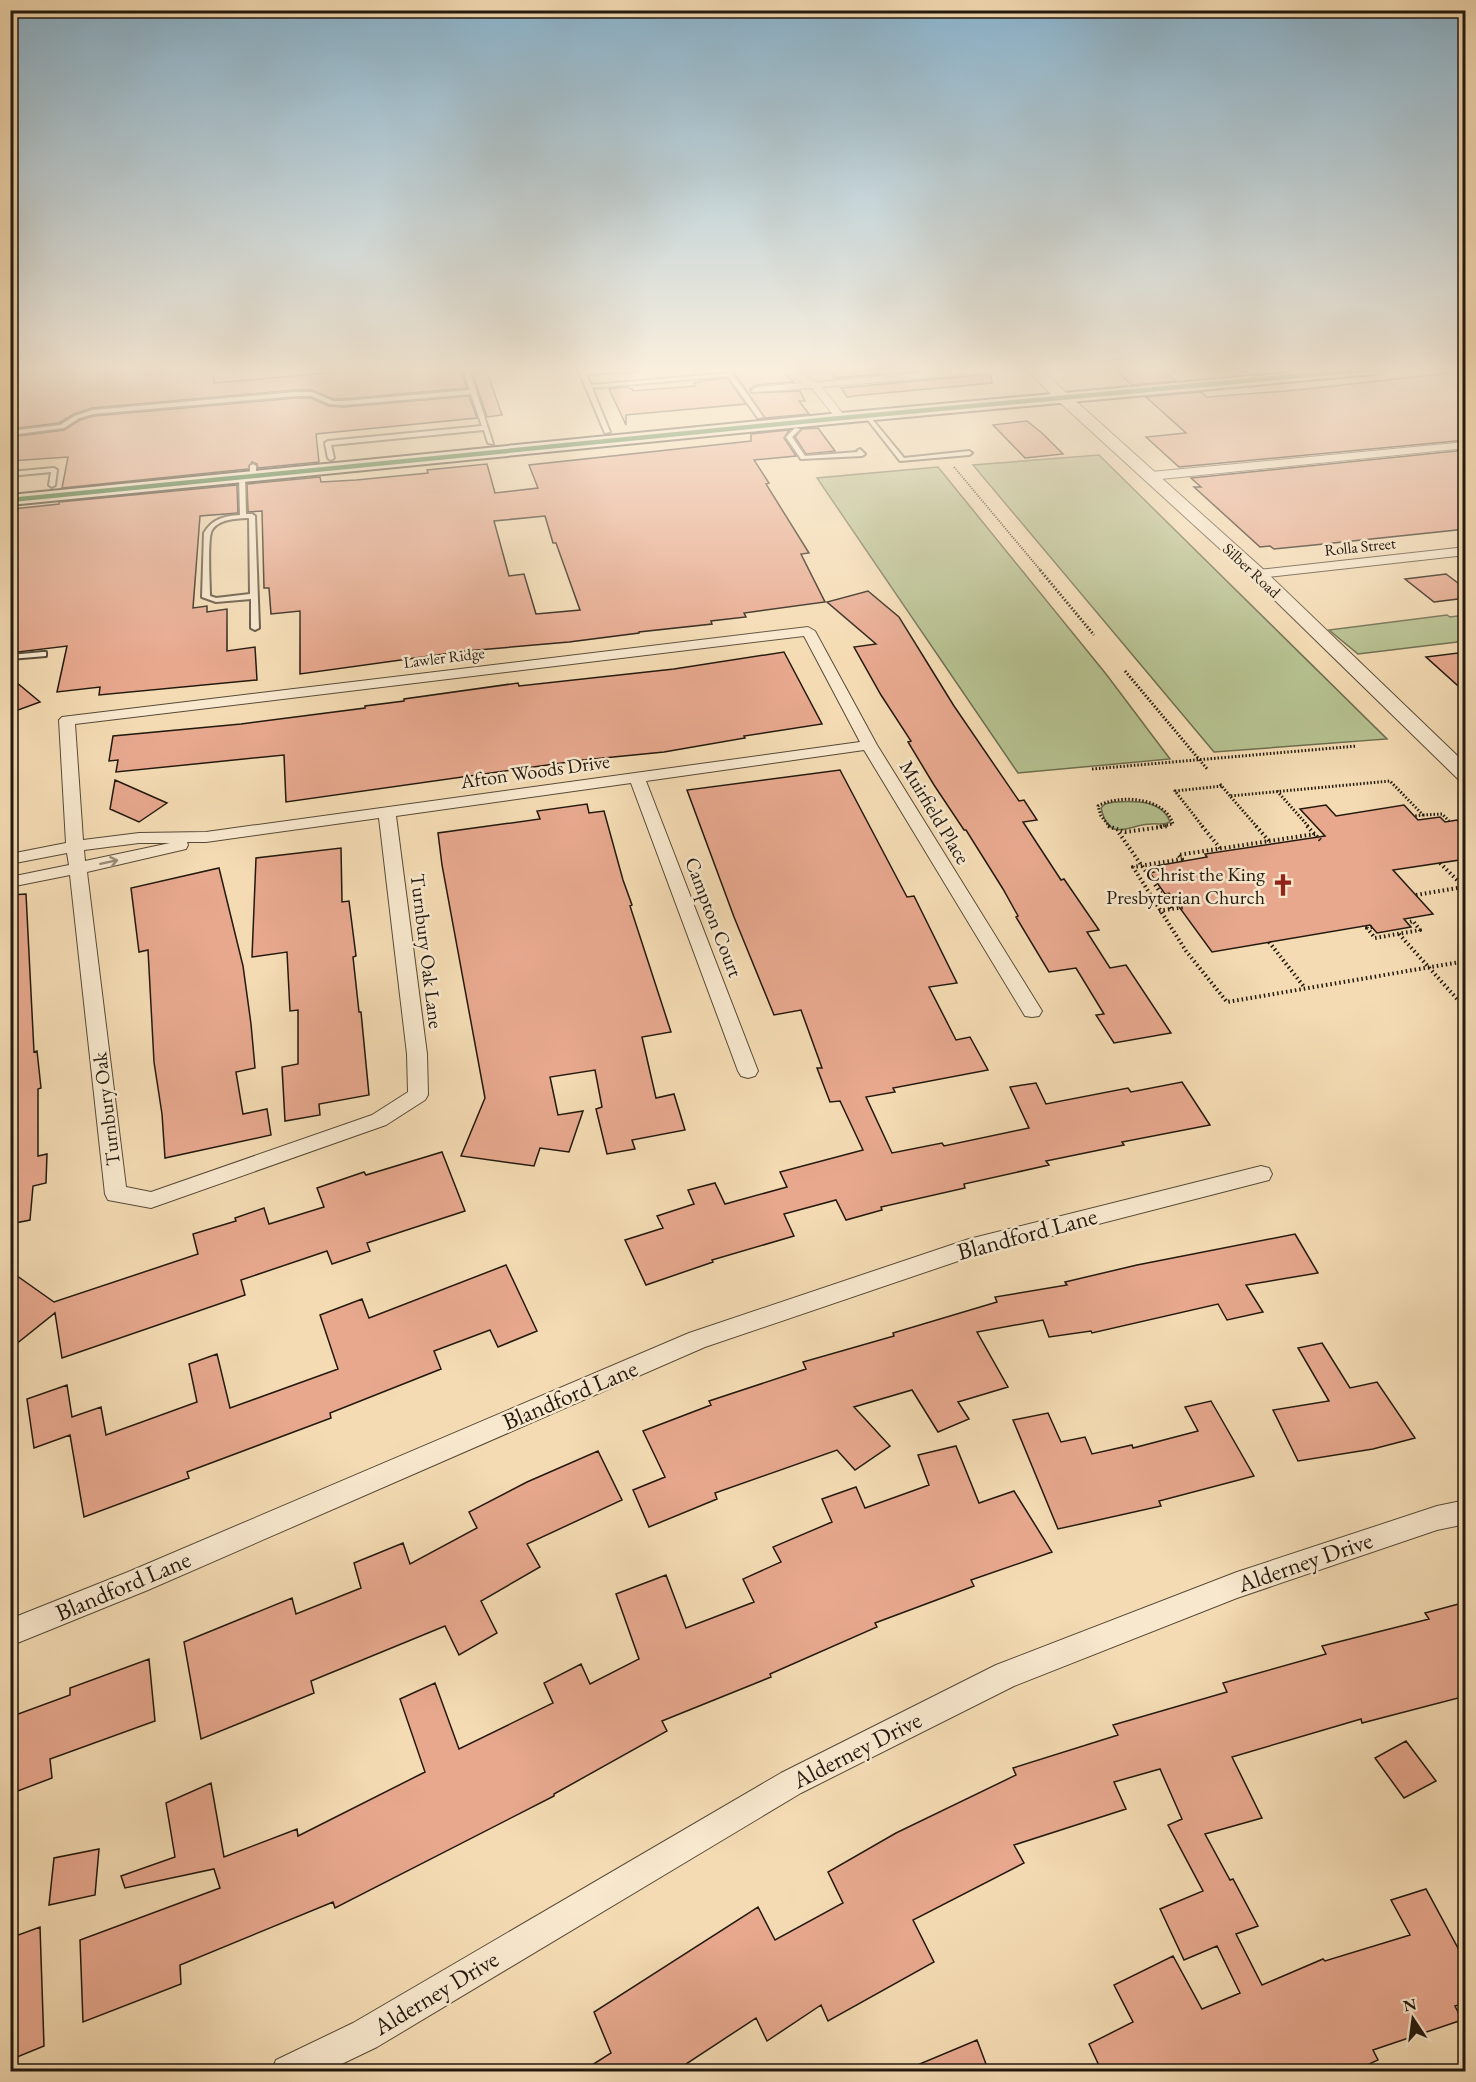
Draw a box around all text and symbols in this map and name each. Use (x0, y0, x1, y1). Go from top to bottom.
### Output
street label: Rolla Street (1323, 532, 1397, 561)
street label: Silber Road (1218, 538, 1286, 603)
street label: Lawler Ridge (402, 642, 486, 673)
street label: Afton Woods Drive (458, 748, 611, 794)
street label: Muirfield Place (894, 755, 976, 869)
street label: Campton Court (679, 853, 749, 981)
one-way arrow (99, 856, 118, 867)
place label: Christ the King Presbyterian Church (1106, 861, 1265, 910)
street label: Turnbury Oak Lane (405, 872, 449, 1030)
church icon: Christ the King Presbyterian Church (1270, 872, 1296, 898)
street label: Turnbury Oak (86, 1050, 126, 1167)
street label: Blandford Lane (953, 1200, 1100, 1267)
street label: Blandford Lane (498, 1352, 642, 1437)
street label: Alderney Drive (1232, 1524, 1376, 1599)
street label: Blandford Lane (51, 1543, 195, 1628)
street label: Alderney Drive (786, 1704, 926, 1796)
street label: Alderney Drive (367, 1943, 504, 2043)
north arrow (1383, 1989, 1443, 2049)
text: N (1401, 1993, 1418, 2017)

